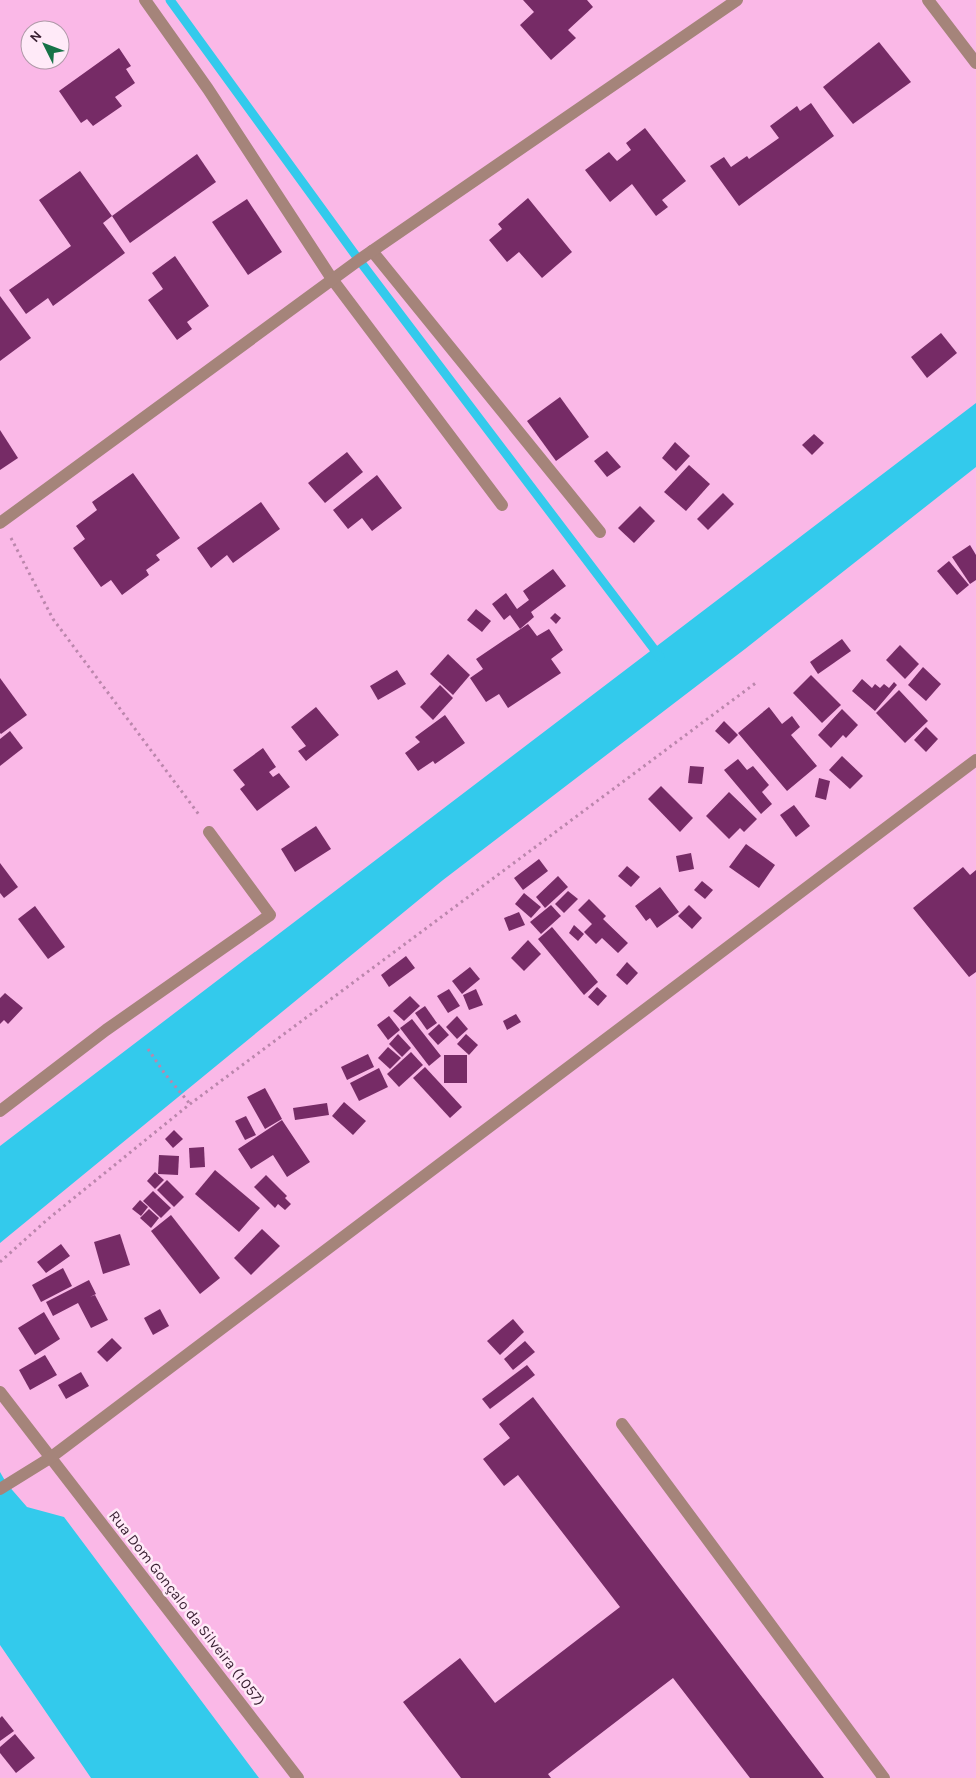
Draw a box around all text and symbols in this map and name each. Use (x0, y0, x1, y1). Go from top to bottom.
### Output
north arrow (20, 20, 70, 70)
text: N (26, 27, 45, 46)
street label: Rua Dom Gonçalo da Silveira (1.057) (105, 1507, 269, 1709)

